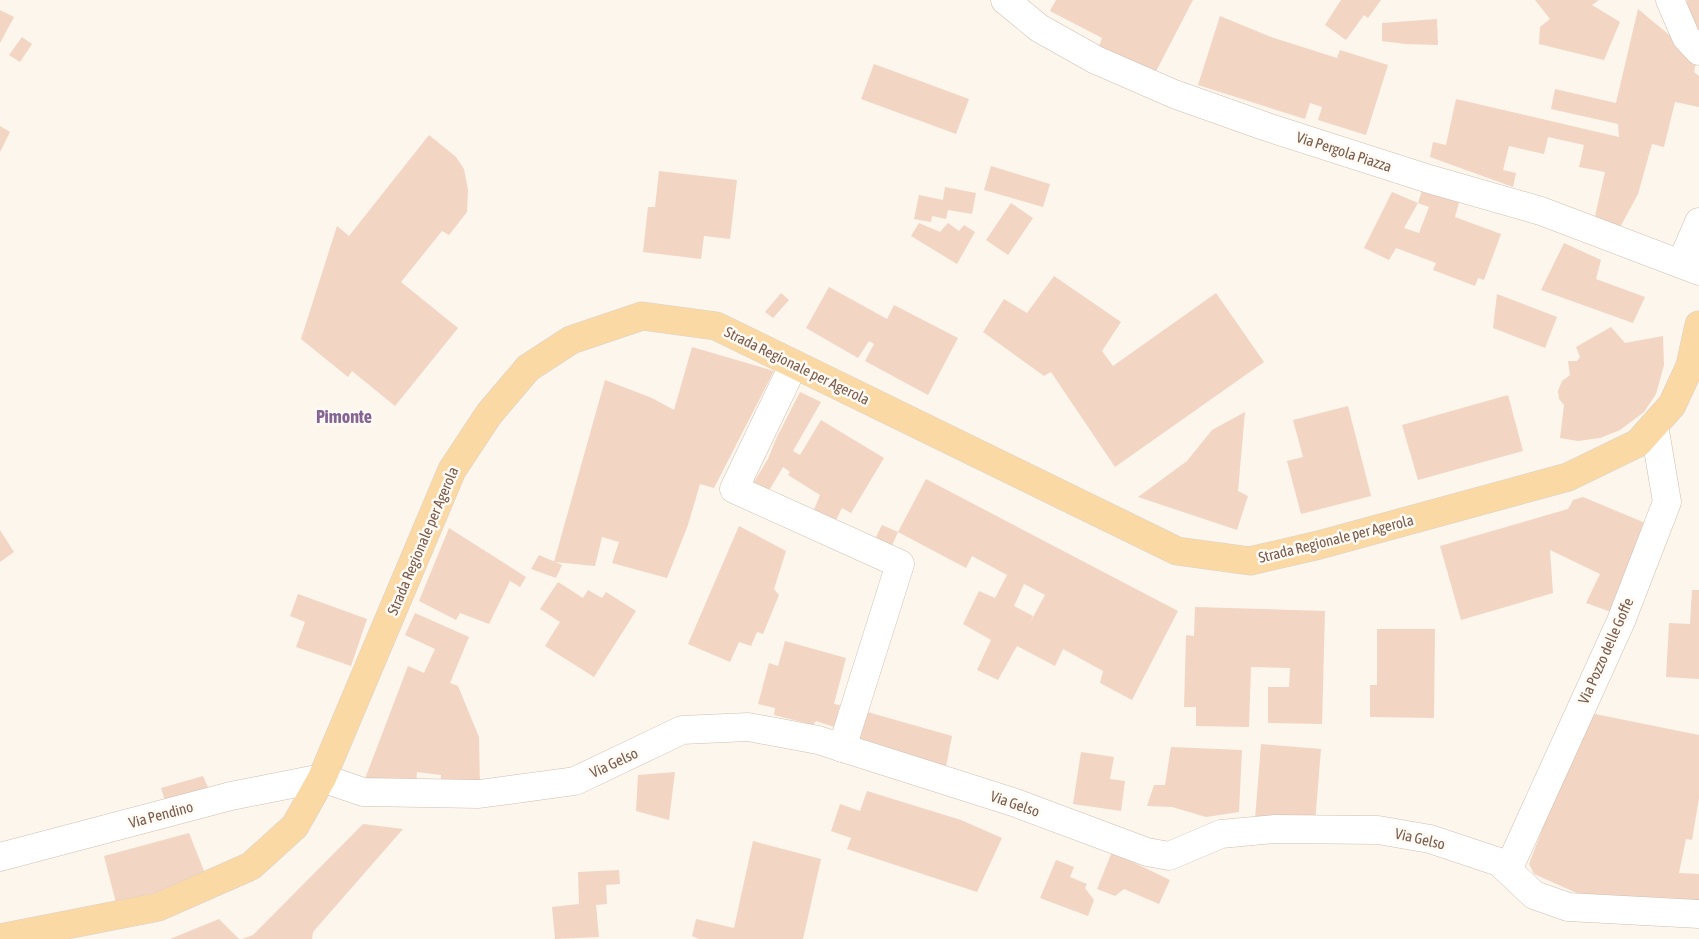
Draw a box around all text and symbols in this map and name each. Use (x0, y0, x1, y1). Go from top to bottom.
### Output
street label: Via Pergola Piazza (1294, 128, 1394, 175)
street label: Strada Regionale per Agerola (722, 323, 873, 408)
district label: Pimonte (316, 406, 372, 427)
street label: Strada Regionale per Agerola (384, 464, 461, 617)
street label: Strada Regionale per Agerola (1257, 511, 1415, 566)
street label: Via Pozzo delle Goffe (1575, 595, 1637, 706)
street label: Via Gelso (587, 744, 640, 781)
street label: Via Gelso (988, 787, 1042, 820)
street label: Via Pendino (127, 798, 195, 831)
street label: Via Gelso (1393, 825, 1447, 853)

